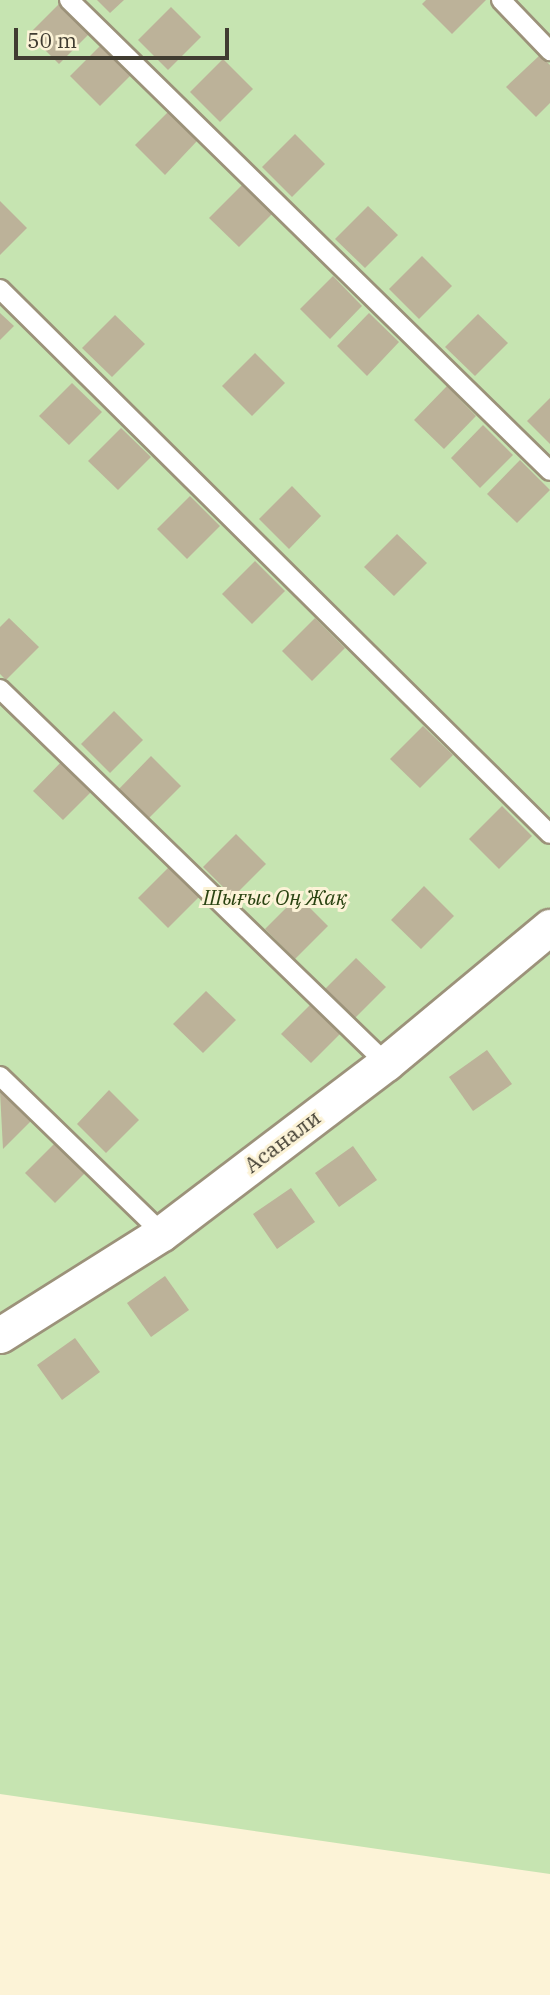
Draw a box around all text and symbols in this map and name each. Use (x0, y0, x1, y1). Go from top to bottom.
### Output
scale bar (18, 14, 233, 58)
text: 50 m (27, 26, 77, 54)
park label: Шығыс Оң Жақ (203, 884, 347, 910)
street label: Асанали (239, 1104, 325, 1178)

